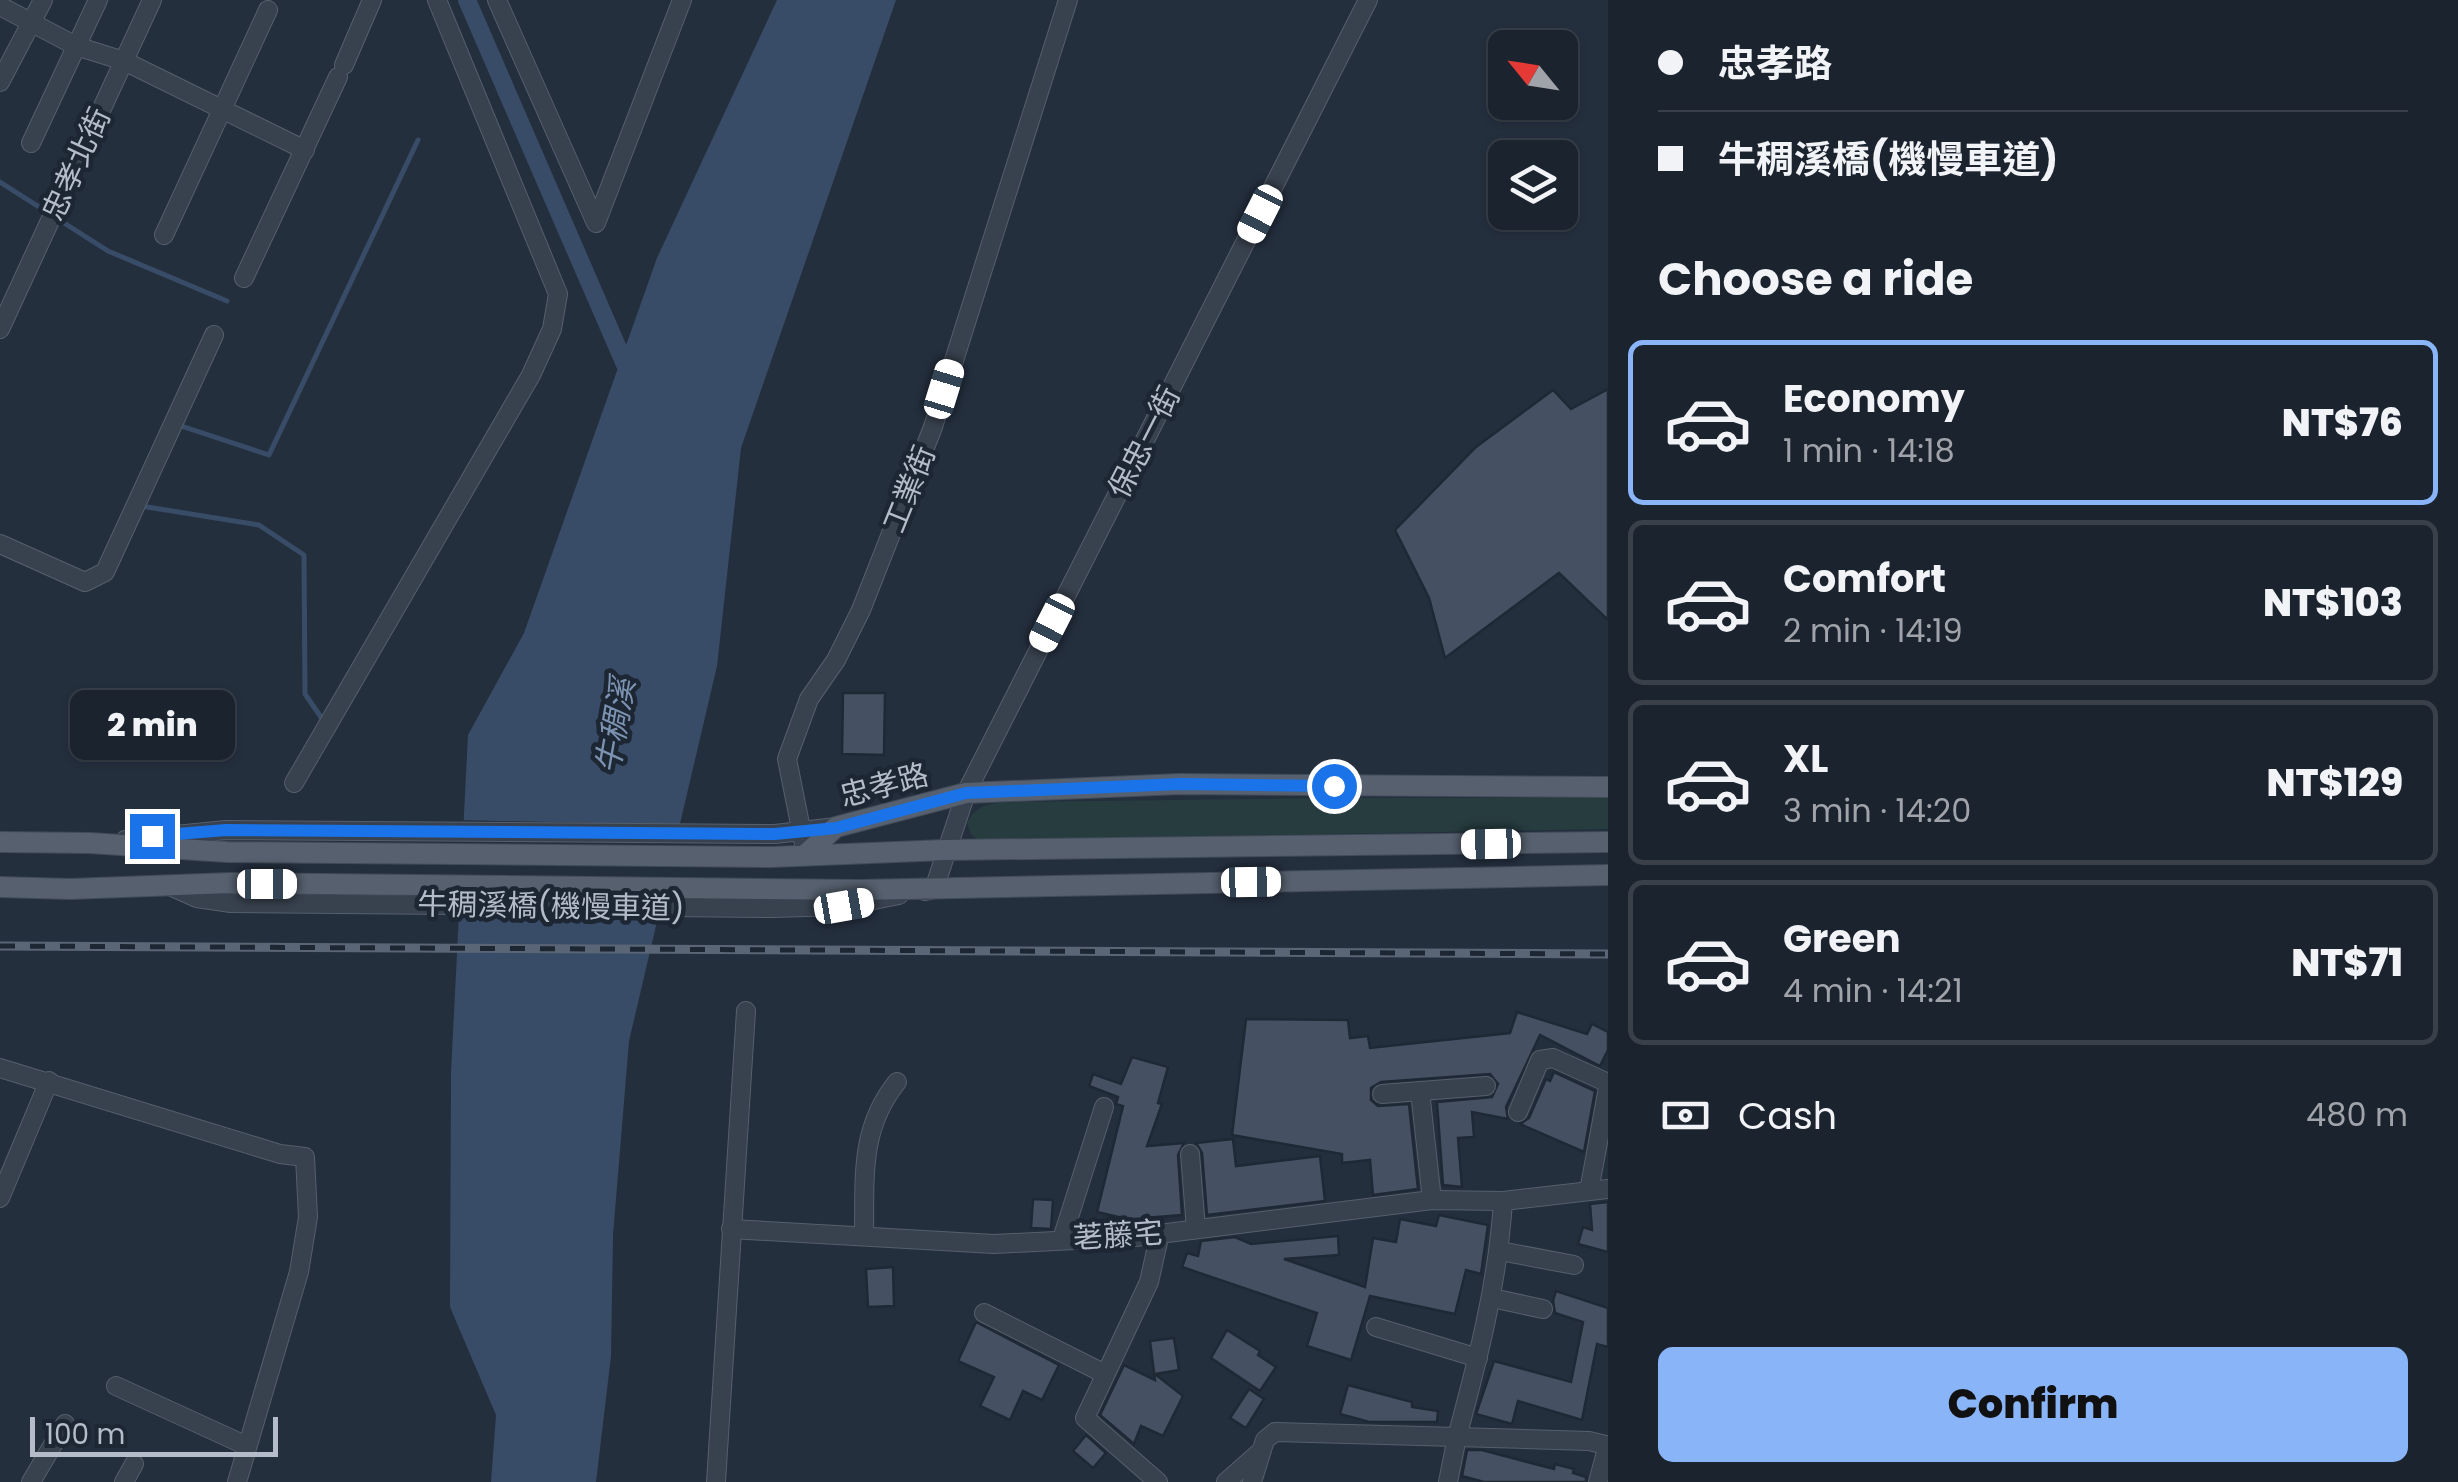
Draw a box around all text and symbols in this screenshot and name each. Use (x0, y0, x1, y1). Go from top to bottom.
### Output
north arrow (1488, 30, 1578, 120)
map controls (1488, 30, 1578, 230)
text: 忠孝路 (1718, 37, 1832, 90)
street label: 忠孝北街 (31, 101, 121, 227)
text: 牛稠溪橋(機慢車道) (1718, 133, 2058, 186)
button: layers (1488, 140, 1578, 230)
car (1233, 180, 1287, 248)
text: Choose a ride (1658, 248, 1973, 311)
car (921, 356, 967, 422)
text: Economy (1783, 372, 1965, 425)
icon: car (1663, 378, 1753, 468)
street label: 保忠一街 (1098, 379, 1190, 505)
text: NT$76 (2282, 396, 2403, 449)
text: 1 min · 14:18 (1783, 428, 1955, 473)
street label: 工業街 (872, 439, 946, 539)
text: Comfort (1783, 552, 1946, 605)
icon: car (1663, 558, 1753, 648)
text: NT$103 (2263, 576, 2403, 629)
car (1025, 589, 1079, 657)
text: 2 min · 14:19 (1783, 608, 1963, 653)
water label: 牛稠溪 (585, 671, 646, 777)
callout: 2 min (70, 691, 234, 761)
text: 2 min (107, 702, 198, 747)
text: XL (1783, 732, 1828, 785)
icon: car (1663, 738, 1753, 828)
street label: 忠孝路 (835, 753, 933, 817)
text: NT$129 (2267, 756, 2403, 809)
route start (1312, 764, 1357, 809)
text: 3 min · 14:20 (1783, 788, 1971, 833)
route end (130, 814, 175, 859)
car (1461, 828, 1521, 860)
car (1221, 866, 1281, 898)
car (237, 869, 297, 899)
street label: 牛稠溪橋(機慢車道) (417, 882, 685, 930)
car (812, 886, 876, 926)
text: Green (1783, 912, 1901, 965)
icon: car (1663, 918, 1753, 1008)
text: NT$71 (2291, 936, 2403, 989)
text: 4 min · 14:21 (1783, 968, 1963, 1013)
icon: cash (1658, 1088, 1713, 1143)
text: Cash (1738, 1089, 1837, 1142)
text: 480 m (2306, 1092, 2408, 1137)
street label: 荖藤宅 (1072, 1210, 1164, 1260)
button: Confirm (1658, 1347, 2408, 1462)
scale bar (30, 1412, 278, 1456)
text: 100 m (45, 1415, 125, 1454)

